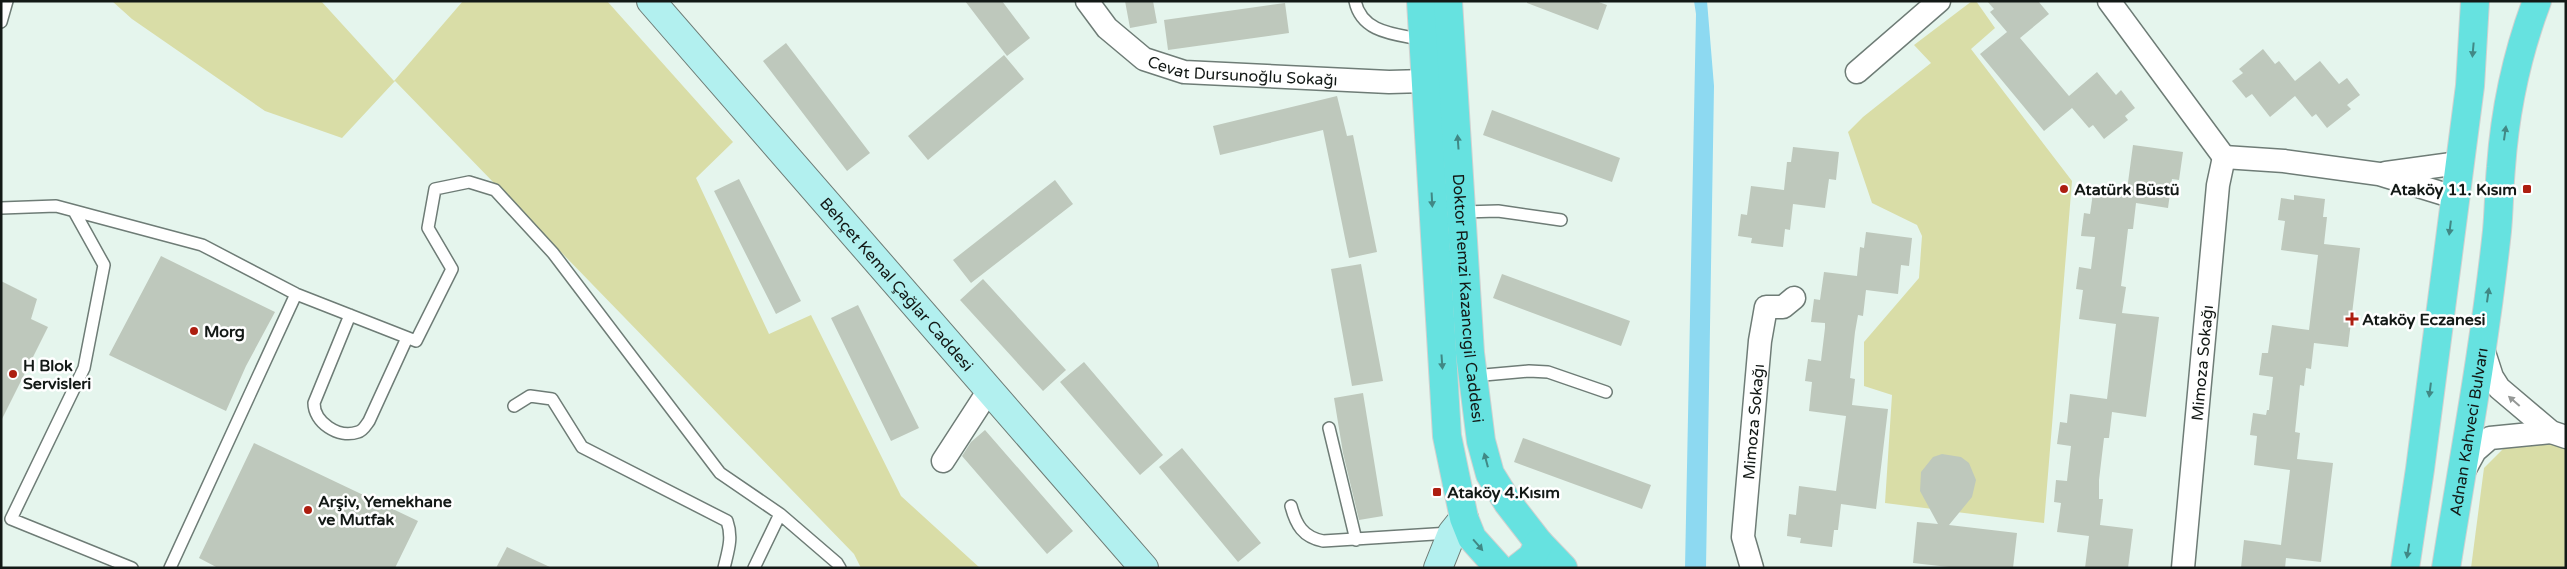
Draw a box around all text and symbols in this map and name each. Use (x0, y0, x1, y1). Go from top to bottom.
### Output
one-way arrow (2469, 42, 2477, 58)
street label: Cevat Dursunoğlu Sokağı (1145, 52, 1338, 90)
one-way arrow (2501, 125, 2509, 141)
one-way arrow (1454, 133, 1462, 149)
street label: Doktor Remzi Kazancıgil Caddesi (1448, 173, 1488, 424)
place label: Atatürk Büstü (2074, 180, 2180, 200)
place label: Ataköy 11. Kısım (2390, 180, 2517, 200)
marker: Atatürk Büstü (2058, 183, 2070, 195)
marker: Ataköy 11. Kısım (2521, 183, 2533, 195)
one-way arrow (1428, 192, 1436, 208)
street label: Behçet Kemal Çağlar Caddesi (815, 194, 977, 376)
one-way arrow (2446, 221, 2454, 237)
one-way arrow (2484, 286, 2492, 302)
street label: Mimoza Sokağı (2188, 304, 2218, 422)
place label: Ataköy Eczanesi (2362, 310, 2486, 330)
marker: Ataköy Eczanesi (2346, 313, 2358, 325)
place label: Morg (204, 322, 245, 342)
marker: Morg (188, 325, 200, 337)
street label: Adnan Kahveci Bulvarı (2446, 346, 2493, 518)
one-way arrow (1438, 354, 1446, 370)
place label: H Blok Servisleri (23, 356, 91, 394)
street label: Mimoza Sokağı (1739, 363, 1769, 481)
marker: H Blok Servisleri (7, 368, 19, 380)
one-way arrow (2426, 382, 2434, 398)
one-way arrow (2507, 395, 2520, 406)
one-way arrow (1482, 452, 1490, 468)
place label: Ataköy 4.Kısım (1447, 483, 1560, 503)
marker: Ataköy 4.Kısım (1431, 486, 1443, 498)
place label: Arşiv, Yemekhane ve Mutfak (318, 492, 452, 530)
marker: Arşiv, Yemekhane ve Mutfak (302, 504, 314, 516)
one-way arrow (1472, 539, 1483, 551)
one-way arrow (2404, 543, 2412, 559)

